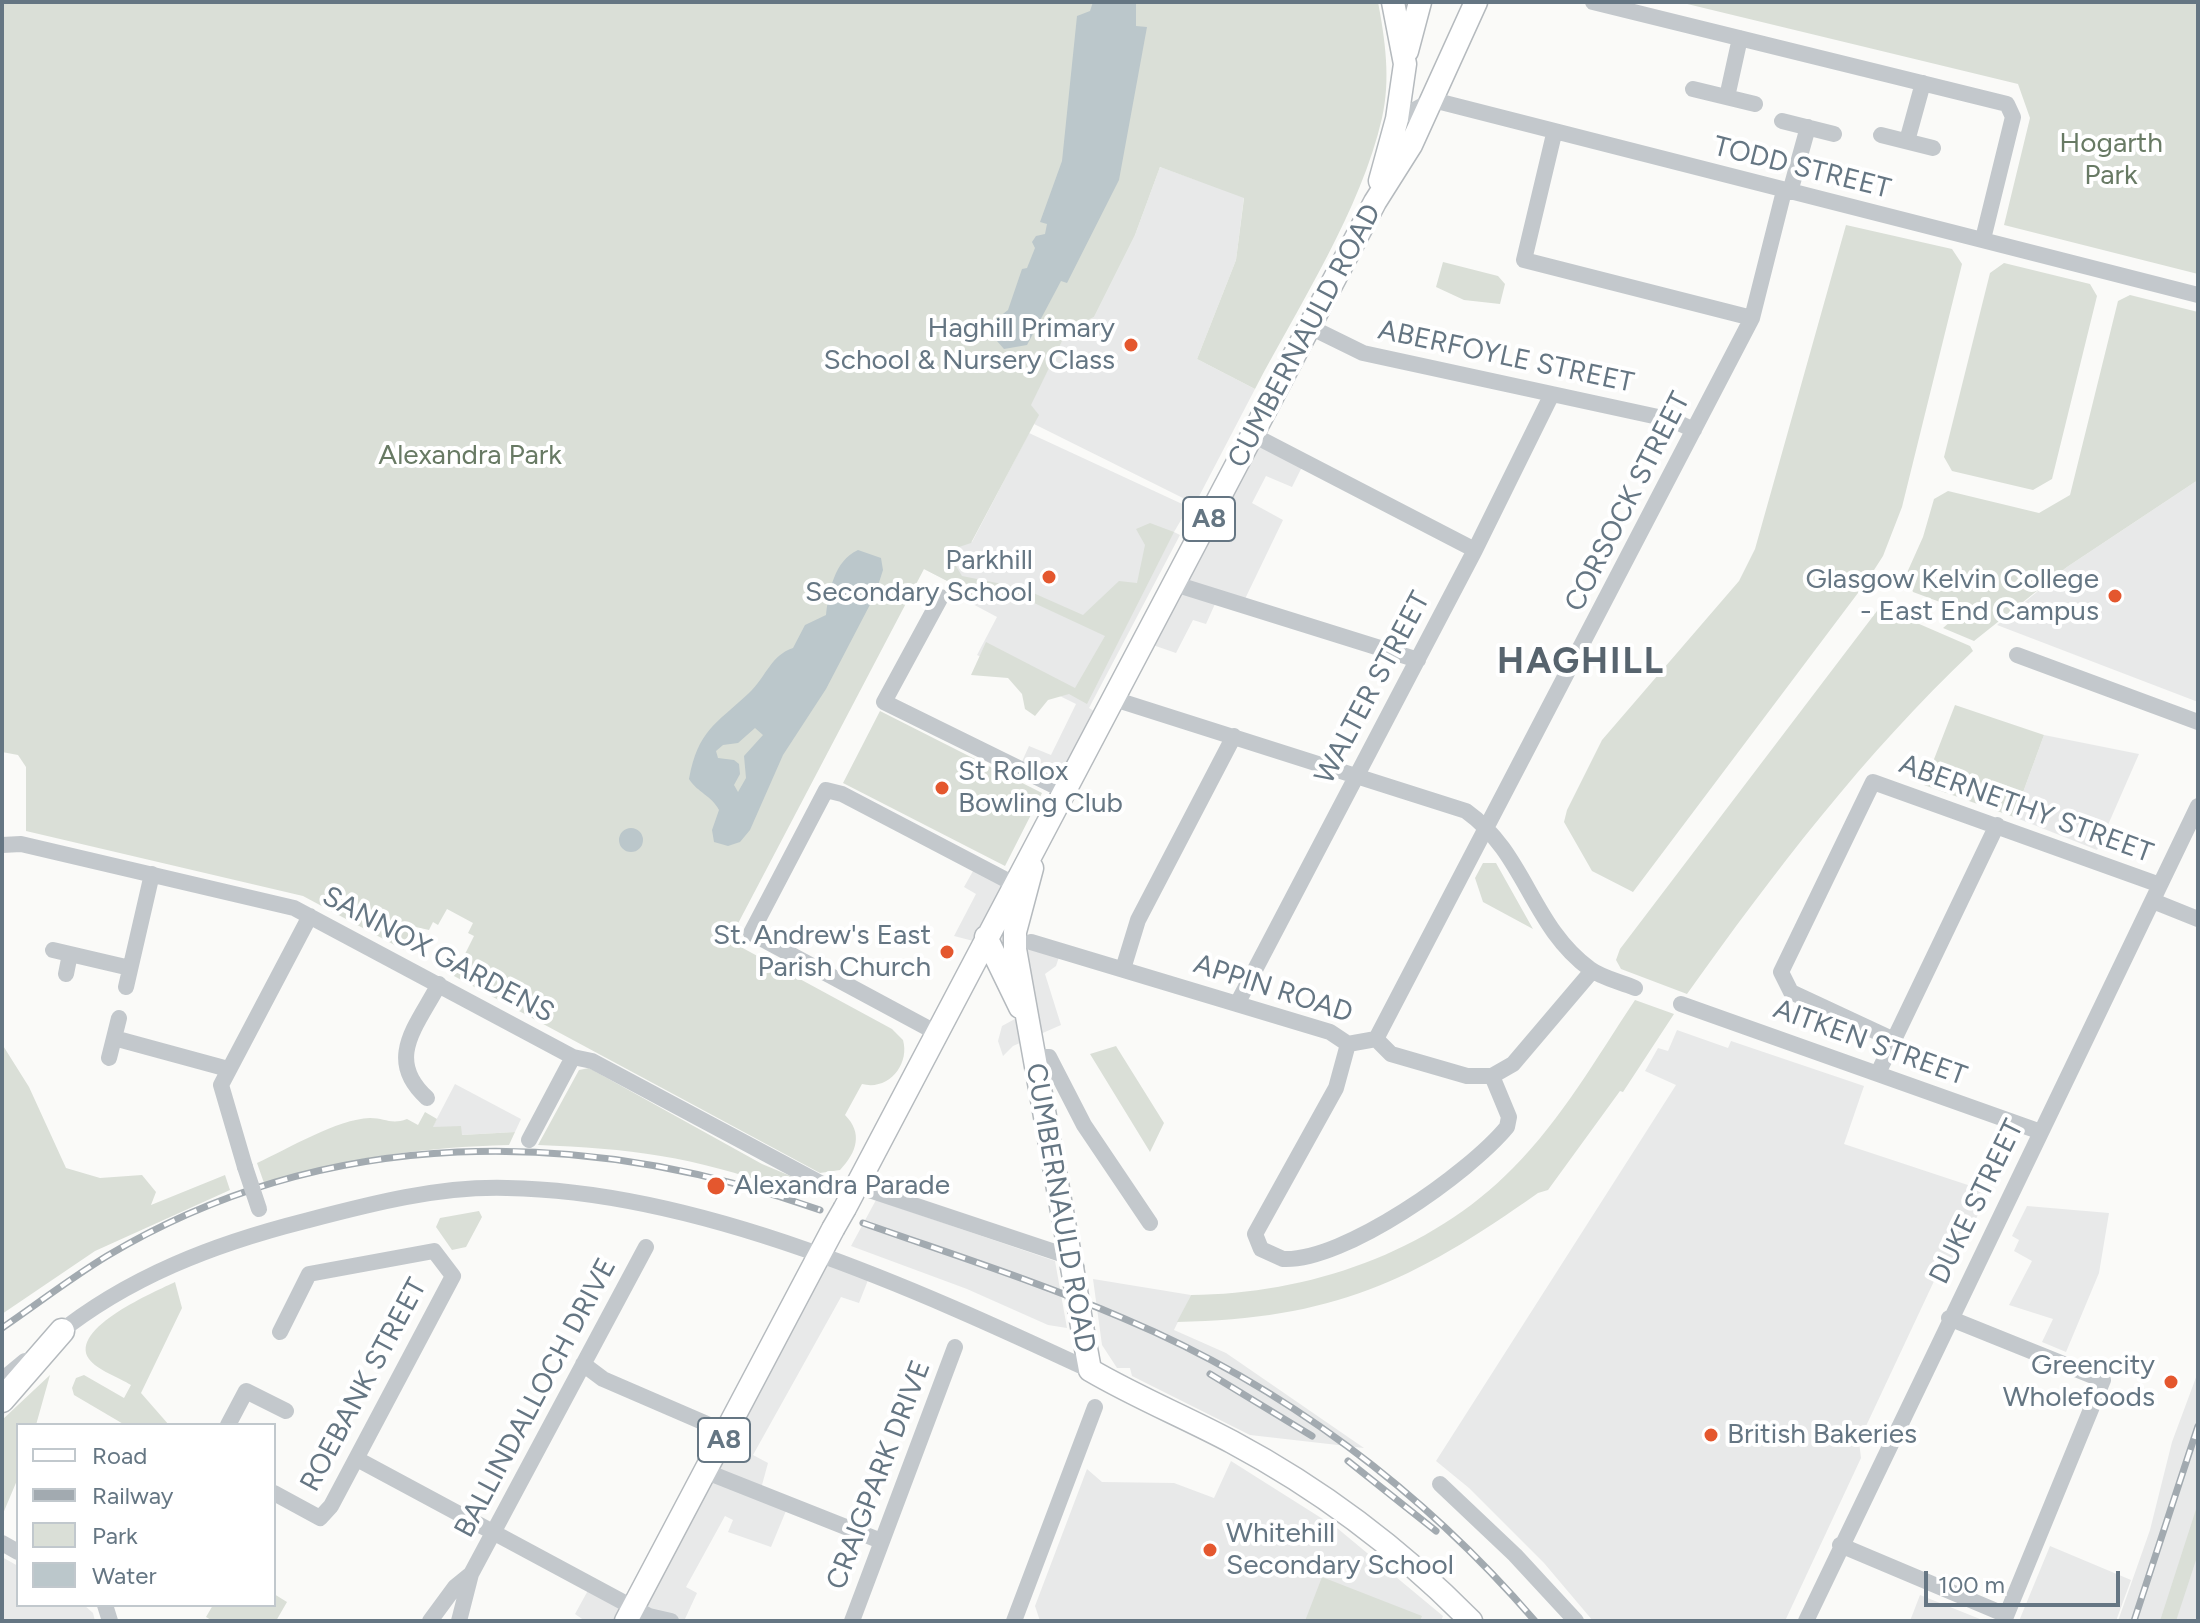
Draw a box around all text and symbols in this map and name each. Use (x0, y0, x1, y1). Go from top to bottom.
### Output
park label: Hogarth Park (2059, 127, 2163, 193)
street label: TODD STREET (1710, 130, 1894, 206)
street label: CUMBERNAULD ROAD (1221, 199, 1389, 473)
place label: Haghill Primary School & Nursery Class (824, 312, 1115, 378)
street label: ABERFOYLE STREET (1375, 313, 1637, 401)
marker: Haghill Primary School & Nursery Class (1122, 336, 1140, 354)
street label: CORSOCK STREET (1558, 387, 1698, 617)
park label: Alexandra Park (378, 439, 562, 473)
road number: A8 (1183, 497, 1235, 541)
place label: Parkhill Secondary School (805, 544, 1033, 610)
place label: Glasgow Kelvin College - East End Campus (1805, 563, 2099, 629)
marker: Parkhill Secondary School (1040, 568, 1058, 586)
street label: WALTER STREET (1308, 586, 1438, 790)
marker: Glasgow Kelvin College - East End Campus (2106, 587, 2124, 605)
district label: HAGHILL (1497, 640, 1665, 684)
street label: ABERNETHY STREET (1895, 747, 2157, 871)
place label: St Rollox Bowling Club (958, 755, 1123, 821)
marker: St Rollox Bowling Club (933, 779, 951, 797)
street label: SANNOX GARDENS (316, 880, 560, 1030)
place label: St. Andrew's East Parish Church (713, 919, 931, 985)
marker: St. Andrew's East Parish Church (938, 943, 956, 961)
street label: APPIN ROAD (1189, 948, 1357, 1030)
street label: AITKEN STREET (1769, 992, 1971, 1094)
street label: CUMBERNAULD ROAD (1018, 1061, 1102, 1355)
street label: DUKE STREET (1923, 1114, 2031, 1290)
place label: Alexandra Parade (734, 1169, 950, 1203)
marker: Alexandra Parade (705, 1175, 727, 1197)
street label: BALLINDALLOCH DRIVE (448, 1253, 624, 1543)
street label: ROEBANK STREET (294, 1273, 434, 1497)
place label: Greencity Wholefoods (2003, 1349, 2155, 1415)
street label: CRAIGPARK DRIVE (820, 1356, 938, 1594)
marker: Greencity Wholefoods (2162, 1373, 2180, 1391)
road number: A8 (698, 1418, 750, 1462)
place label: British Bakeries (1727, 1418, 1917, 1452)
legend (16, 1423, 276, 1607)
marker: British Bakeries (1702, 1426, 1720, 1444)
text: Road (92, 1441, 147, 1470)
text: Railway (92, 1481, 173, 1510)
place label: Whitehill Secondary School (1226, 1517, 1454, 1583)
text: Park (92, 1521, 138, 1550)
marker: Whitehill Secondary School (1201, 1541, 1219, 1559)
scale bar (1928, 1555, 2124, 1605)
text: Water (92, 1561, 157, 1590)
text: 100 m (1938, 1570, 2005, 1599)

